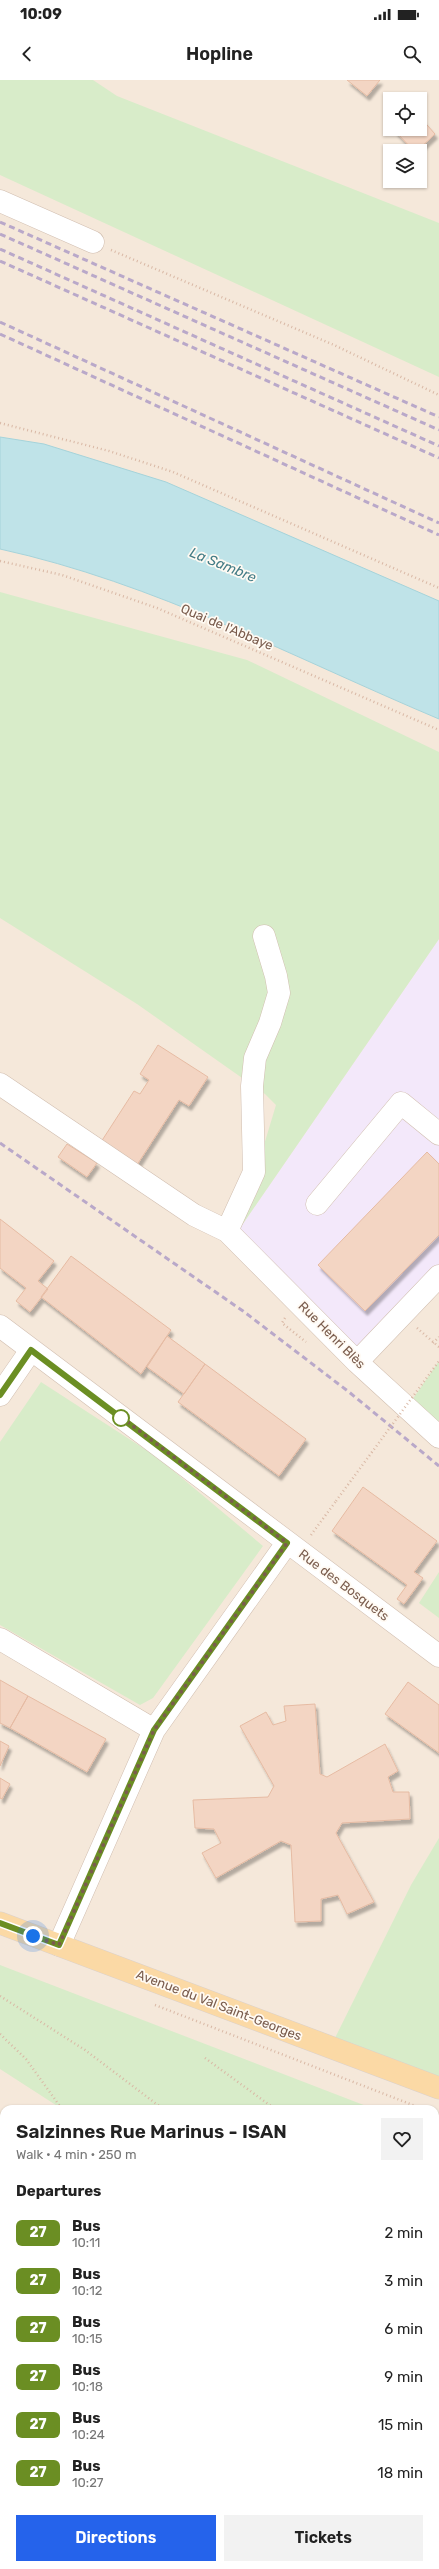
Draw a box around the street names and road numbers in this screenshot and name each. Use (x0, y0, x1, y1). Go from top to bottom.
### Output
street label: Quai de l'Abbaye (179, 601, 275, 653)
street label: Rue Henri Blès (295, 1298, 369, 1372)
street label: Rue des Bosquets (296, 1546, 392, 1624)
street label: Avenue du Val Saint-Georges (134, 1966, 304, 2045)

